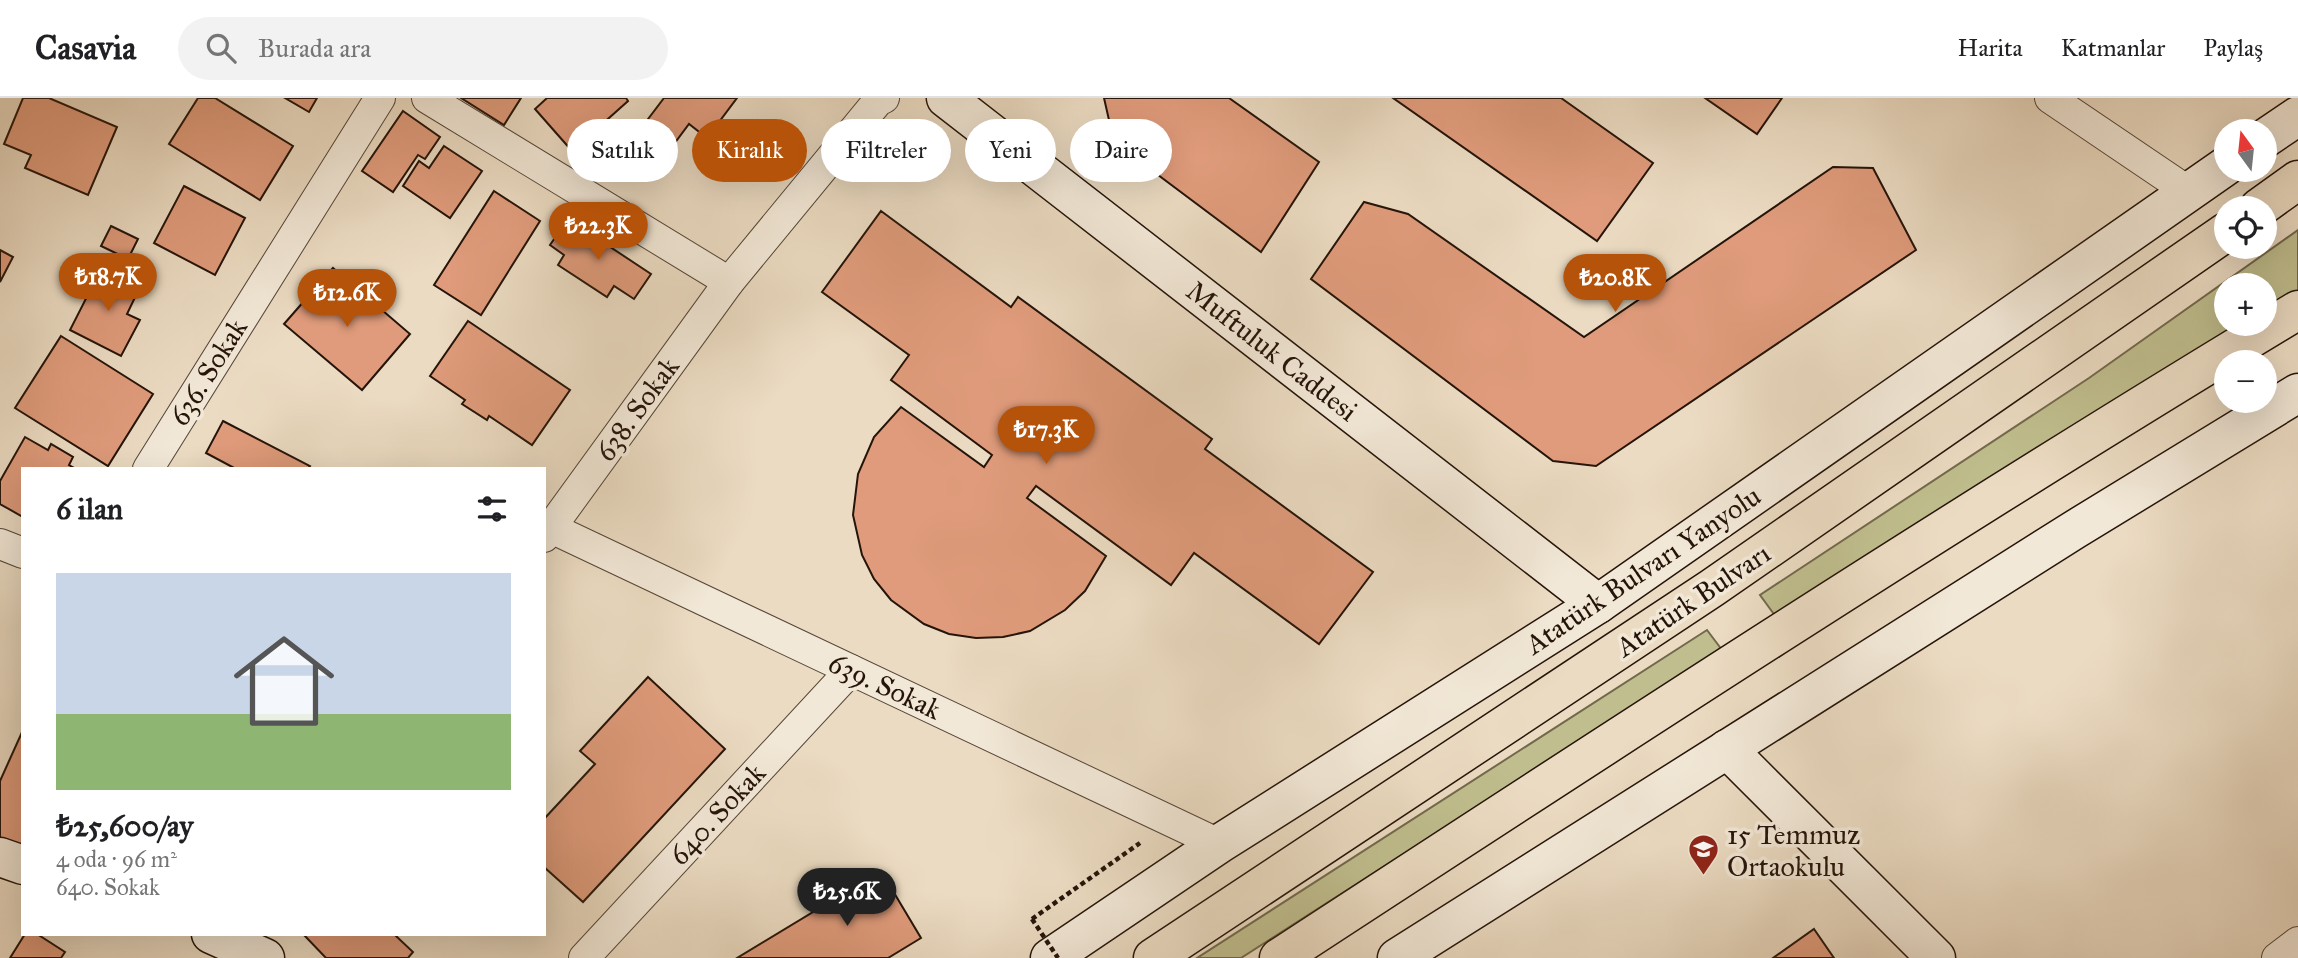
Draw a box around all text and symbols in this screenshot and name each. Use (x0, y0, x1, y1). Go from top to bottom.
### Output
search box (178, 17, 668, 80)
text: Casavia (35, 28, 136, 68)
icon: search (202, 29, 240, 67)
text: Burada ara (258, 32, 371, 64)
text: Harita (1958, 33, 2023, 63)
text: Katmanlar (2061, 33, 2165, 63)
text: Paylaş (2203, 33, 2263, 63)
chip: Satılık (567, 119, 678, 182)
chip: Kiralık (692, 119, 807, 182)
chip: Filtreler (821, 119, 951, 182)
chip: Yeni (965, 119, 1056, 182)
chip: Daire (1070, 119, 1172, 182)
north arrow (2214, 119, 2277, 182)
map controls (2214, 119, 2277, 413)
button: locate (2214, 196, 2277, 259)
pin: ₺22.3K (541, 202, 655, 262)
text: ₺22.3K (565, 211, 631, 239)
pin: ₺18.7K (51, 254, 165, 313)
pin: ₺20.8K (1558, 254, 1672, 314)
text: ₺18.7K (75, 262, 141, 290)
text: ₺20.8K (1579, 263, 1651, 291)
pin: ₺12.6K (290, 270, 404, 329)
street label: Muftuluk Caddesi (1179, 273, 1365, 429)
button: + (2214, 273, 2277, 336)
text: ₺12.6K (314, 278, 380, 306)
street label: 636. Sokak (161, 312, 255, 432)
street label: 638. Sokak (587, 350, 687, 468)
button: − (2214, 350, 2277, 413)
pin: ₺17.3K (989, 406, 1103, 466)
text: ₺17.3K (1014, 415, 1078, 443)
street label: Atatürk Bulvarı Yanyolu (1519, 479, 1767, 661)
icon: filters (473, 490, 511, 528)
text: 6 ilan (56, 491, 123, 527)
street label: Atatürk Bulvarı (1610, 536, 1776, 664)
icon: home (221, 618, 347, 744)
street label: 639. Sokak (823, 645, 947, 727)
street label: 640. Sokak (661, 756, 773, 872)
text: ₺25,600/ay (56, 808, 193, 844)
place label: 15 Temmuz Ortaokulu (1727, 817, 1860, 884)
school or university icon: 15 Temmuz Ortaokulu (1687, 833, 1721, 877)
text: 4 oda · 96 m² (56, 845, 177, 873)
pin: ₺25.6K (790, 868, 904, 928)
text: 640. Sokak (56, 873, 160, 901)
text: ₺25.6K (813, 877, 881, 905)

